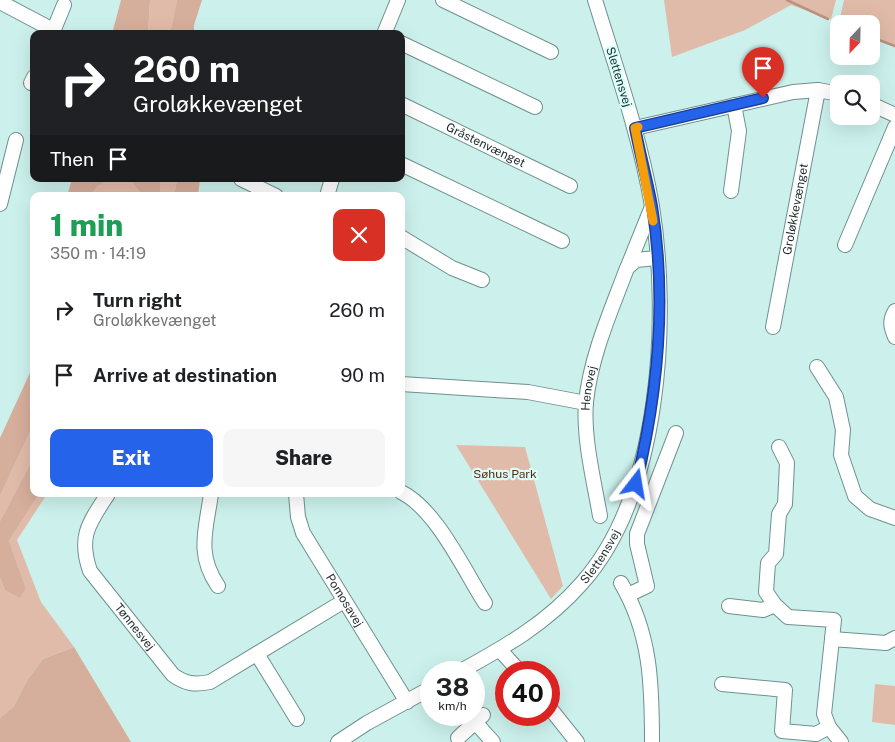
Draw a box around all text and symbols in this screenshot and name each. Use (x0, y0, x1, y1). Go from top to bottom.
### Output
north arrow (830, 15, 880, 65)
map controls (830, 15, 880, 125)
street label: Slettensvej (603, 45, 635, 109)
pin (742, 47, 784, 98)
text: 260 m (133, 49, 240, 90)
icon: right (50, 50, 115, 115)
icon: arrive (749, 54, 777, 82)
button: search (830, 75, 880, 125)
text: Groløkkevænget (133, 91, 303, 117)
street label: Gråstenvænget (444, 120, 528, 170)
icon: arrive (104, 145, 132, 173)
text: Then (50, 148, 94, 170)
street label: Groløkkevænget (780, 162, 811, 256)
text: 1 min (50, 207, 123, 243)
button: close (333, 209, 385, 261)
text: 350 m · 14:19 (50, 244, 146, 263)
text: Turn right (93, 289, 182, 311)
icon: right (50, 296, 78, 324)
text: 260 m (329, 299, 385, 321)
text: Groløkkevænget (93, 311, 217, 330)
icon: arrive (50, 361, 78, 389)
text: Arrive at destination (93, 364, 277, 386)
text: 90 m (341, 364, 385, 386)
street label: Henovej (578, 364, 599, 411)
button: Exit (50, 429, 213, 487)
button: Share (223, 429, 385, 487)
position arrow (609, 457, 661, 509)
park label: Søhus Park (473, 467, 537, 481)
street label: Slettensvej (577, 527, 623, 587)
street label: Pomosavej (323, 571, 366, 630)
street label: Tønnesvej (112, 601, 158, 653)
speed limit sign: 40 (495, 661, 560, 726)
text: 38 (436, 672, 469, 702)
text: km/h (438, 699, 467, 713)

